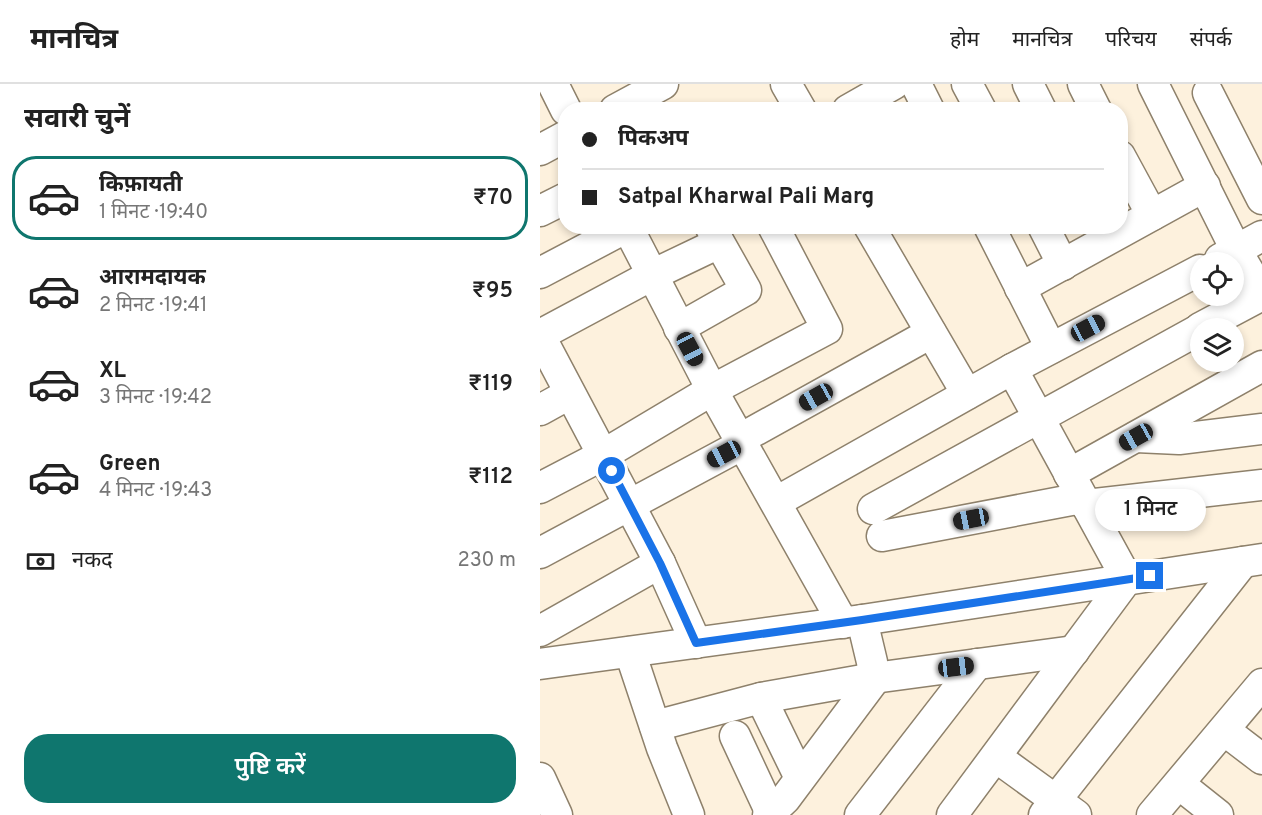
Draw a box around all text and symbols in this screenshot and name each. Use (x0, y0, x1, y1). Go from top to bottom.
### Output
text: मानचित्र (30, 23, 118, 59)
text: होम (950, 27, 979, 54)
text: मानचित्र (1012, 27, 1072, 54)
text: परिचय (1105, 27, 1157, 54)
text: संपर्क (1190, 27, 1232, 54)
text: सवारी चुनें (24, 103, 130, 137)
text: पिकअप (618, 126, 689, 153)
icon: car (27, 171, 81, 225)
text: किफ़ायती (99, 172, 183, 199)
text: Satpal Kharwal Pali Marg (618, 184, 874, 211)
text: ₹70 (473, 185, 513, 212)
text: 1 मिनट · 19:40 (99, 200, 208, 226)
map controls (1190, 252, 1244, 372)
button: locate (1190, 252, 1244, 306)
icon: car (27, 264, 81, 318)
text: आरामदायक (99, 265, 206, 292)
text: ₹95 (472, 278, 513, 305)
text: 2 मिनट · 19:41 (99, 293, 207, 319)
car (1068, 312, 1108, 344)
button: layers (1190, 318, 1244, 372)
car (674, 329, 706, 369)
icon: car (27, 357, 81, 411)
text: XL (99, 358, 126, 385)
text: ₹119 (468, 371, 513, 398)
car (796, 380, 836, 414)
text: 3 मिनट · 19:42 (99, 385, 212, 411)
car (1116, 420, 1156, 454)
car (704, 438, 744, 470)
icon: car (27, 450, 81, 504)
text: Green (99, 451, 161, 478)
route start (598, 457, 625, 484)
text: ₹112 (468, 464, 513, 491)
text: 4 मिनट · 19:43 (99, 478, 212, 504)
callout: 1 मिनट (1094, 489, 1206, 531)
text: 1 मिनट (1124, 497, 1177, 523)
car (952, 507, 990, 531)
icon: cash (24, 545, 57, 578)
text: नकद (72, 548, 113, 575)
text: 230 m (457, 548, 516, 574)
route end (1136, 562, 1163, 589)
car (937, 656, 975, 678)
button: पुष्टि करें (24, 734, 516, 803)

